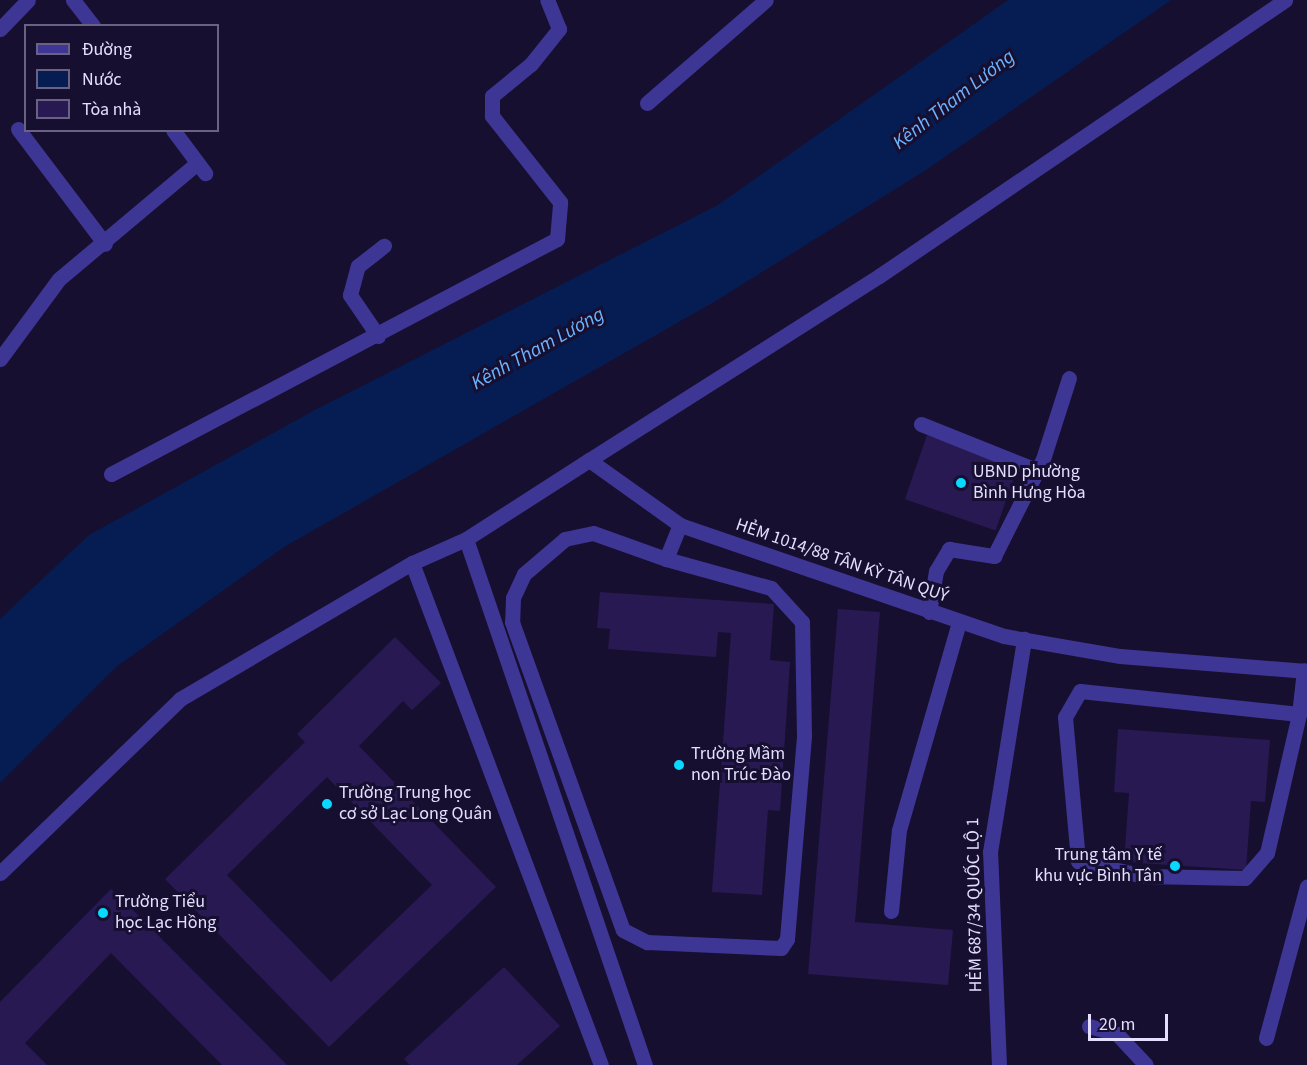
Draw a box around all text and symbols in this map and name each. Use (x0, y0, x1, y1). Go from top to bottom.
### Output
legend (24, 24, 219, 132)
text: Đường (82, 37, 132, 62)
water label: Kênh Tham Lương (888, 45, 1020, 155)
text: Nước (82, 67, 121, 92)
text: Tòa nhà (82, 97, 141, 122)
water label: Kênh Tham Lương (467, 303, 609, 395)
place label: UBND phường Bình Hưng Hòa (973, 462, 1086, 504)
marker: UBND phường Bình Hưng Hòa (954, 476, 968, 490)
street label: HẺM 1014/88 TÂN KỲ TÂN QUÝ (733, 514, 951, 608)
place label: Trường Mầm non Trúc Đào (691, 744, 791, 786)
marker: Trường Mầm non Trúc Đào (672, 758, 686, 772)
place label: Trường Trung học cơ sở Lạc Long Quân (339, 783, 492, 826)
marker: Trường Trung học cơ sở Lạc Long Quân (320, 797, 334, 811)
street label: HẺM 687/34 QUỐC LỘ 1 (963, 817, 987, 993)
place label: Trung tâm Y tế khu vực Bình Tân (1034, 845, 1162, 888)
marker: Trung tâm Y tế khu vực Bình Tân (1166, 857, 1184, 875)
place label: Trường Tiểu học Lạc Hồng (115, 892, 216, 934)
marker: Trường Tiểu học Lạc Hồng (96, 906, 110, 920)
scale bar (1091, 1002, 1170, 1040)
text: 20 m (1099, 1012, 1135, 1037)

